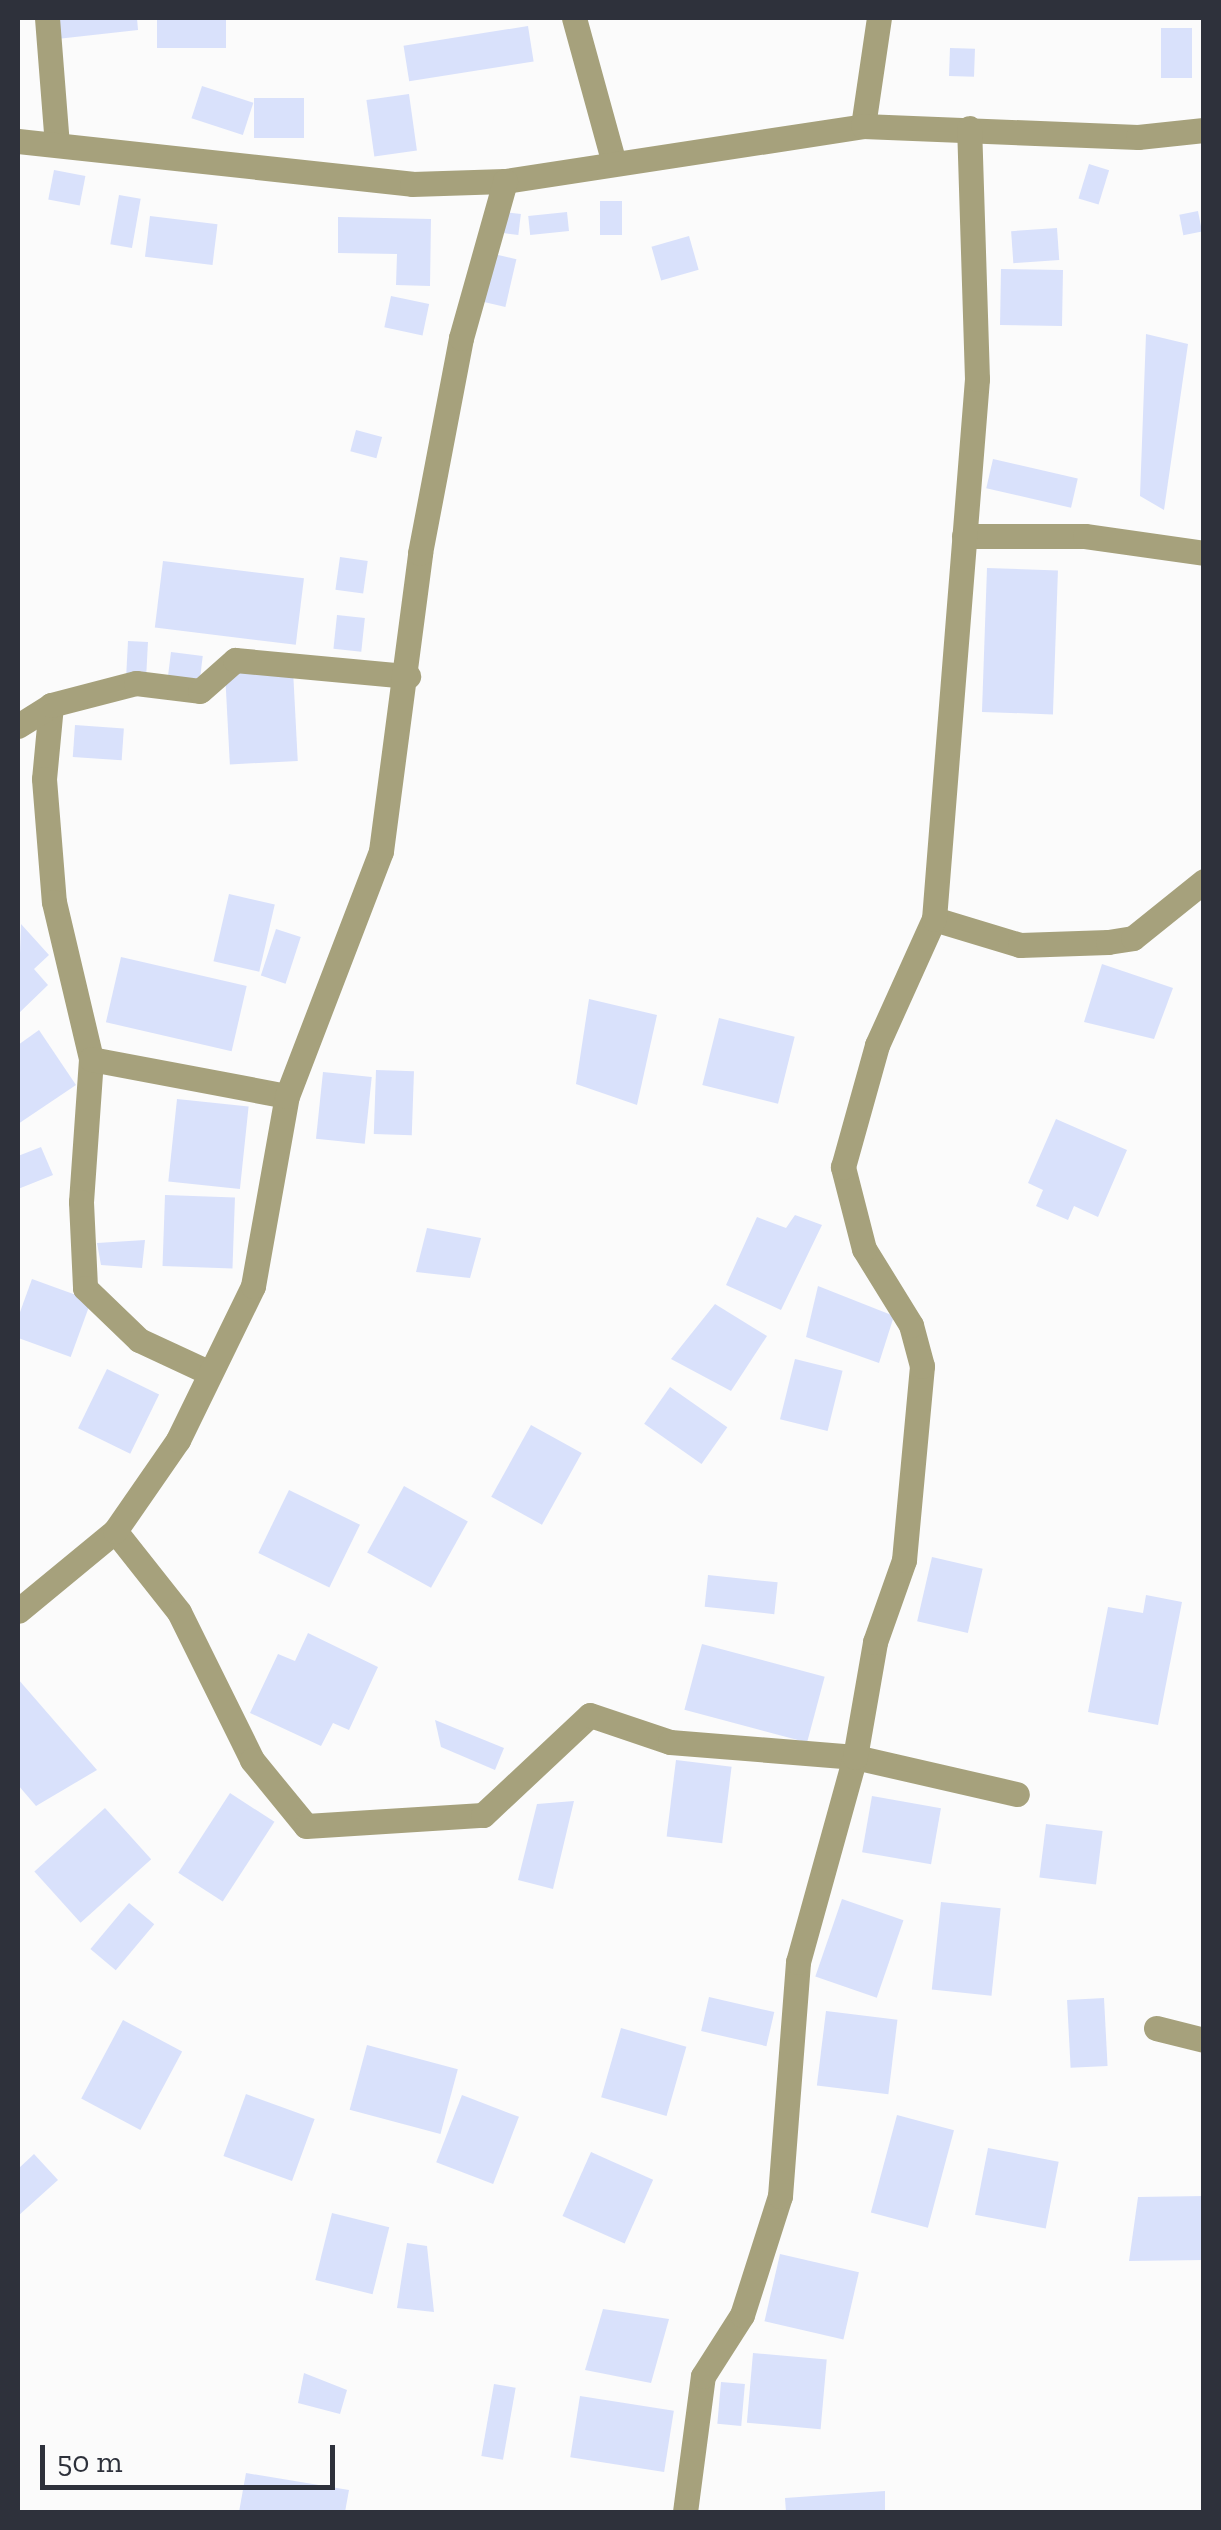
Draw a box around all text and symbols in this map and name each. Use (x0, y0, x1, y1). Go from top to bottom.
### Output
scale bar (45, 2425, 340, 2487)
text: 50 m (57, 2444, 122, 2480)

